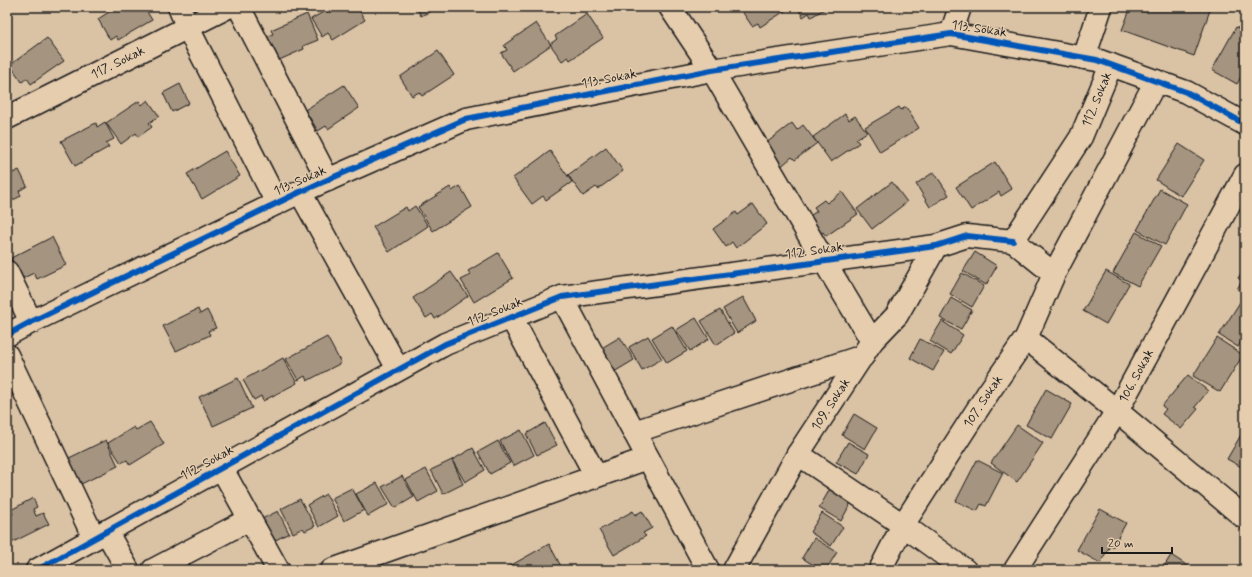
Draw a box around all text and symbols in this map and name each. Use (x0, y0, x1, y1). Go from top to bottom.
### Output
street label: 113. Sokak (950, 17, 1008, 41)
street label: 117. Sokak (88, 42, 148, 83)
street label: 113. Sokak (580, 65, 639, 93)
street label: 112. Sokak (1078, 69, 1116, 130)
street label: 113. Sokak (271, 162, 329, 200)
street label: 112. Sokak (784, 238, 845, 263)
street label: 112. Sokak (465, 293, 526, 331)
street label: 106. Sokak (1115, 345, 1158, 406)
street label: 107. Sokak (960, 371, 1007, 431)
street label: 109. Sokak (807, 374, 854, 434)
street label: 112. Sokak (177, 441, 237, 485)
scale bar (1102, 529, 1172, 555)
text: 20 m (1108, 536, 1134, 552)

